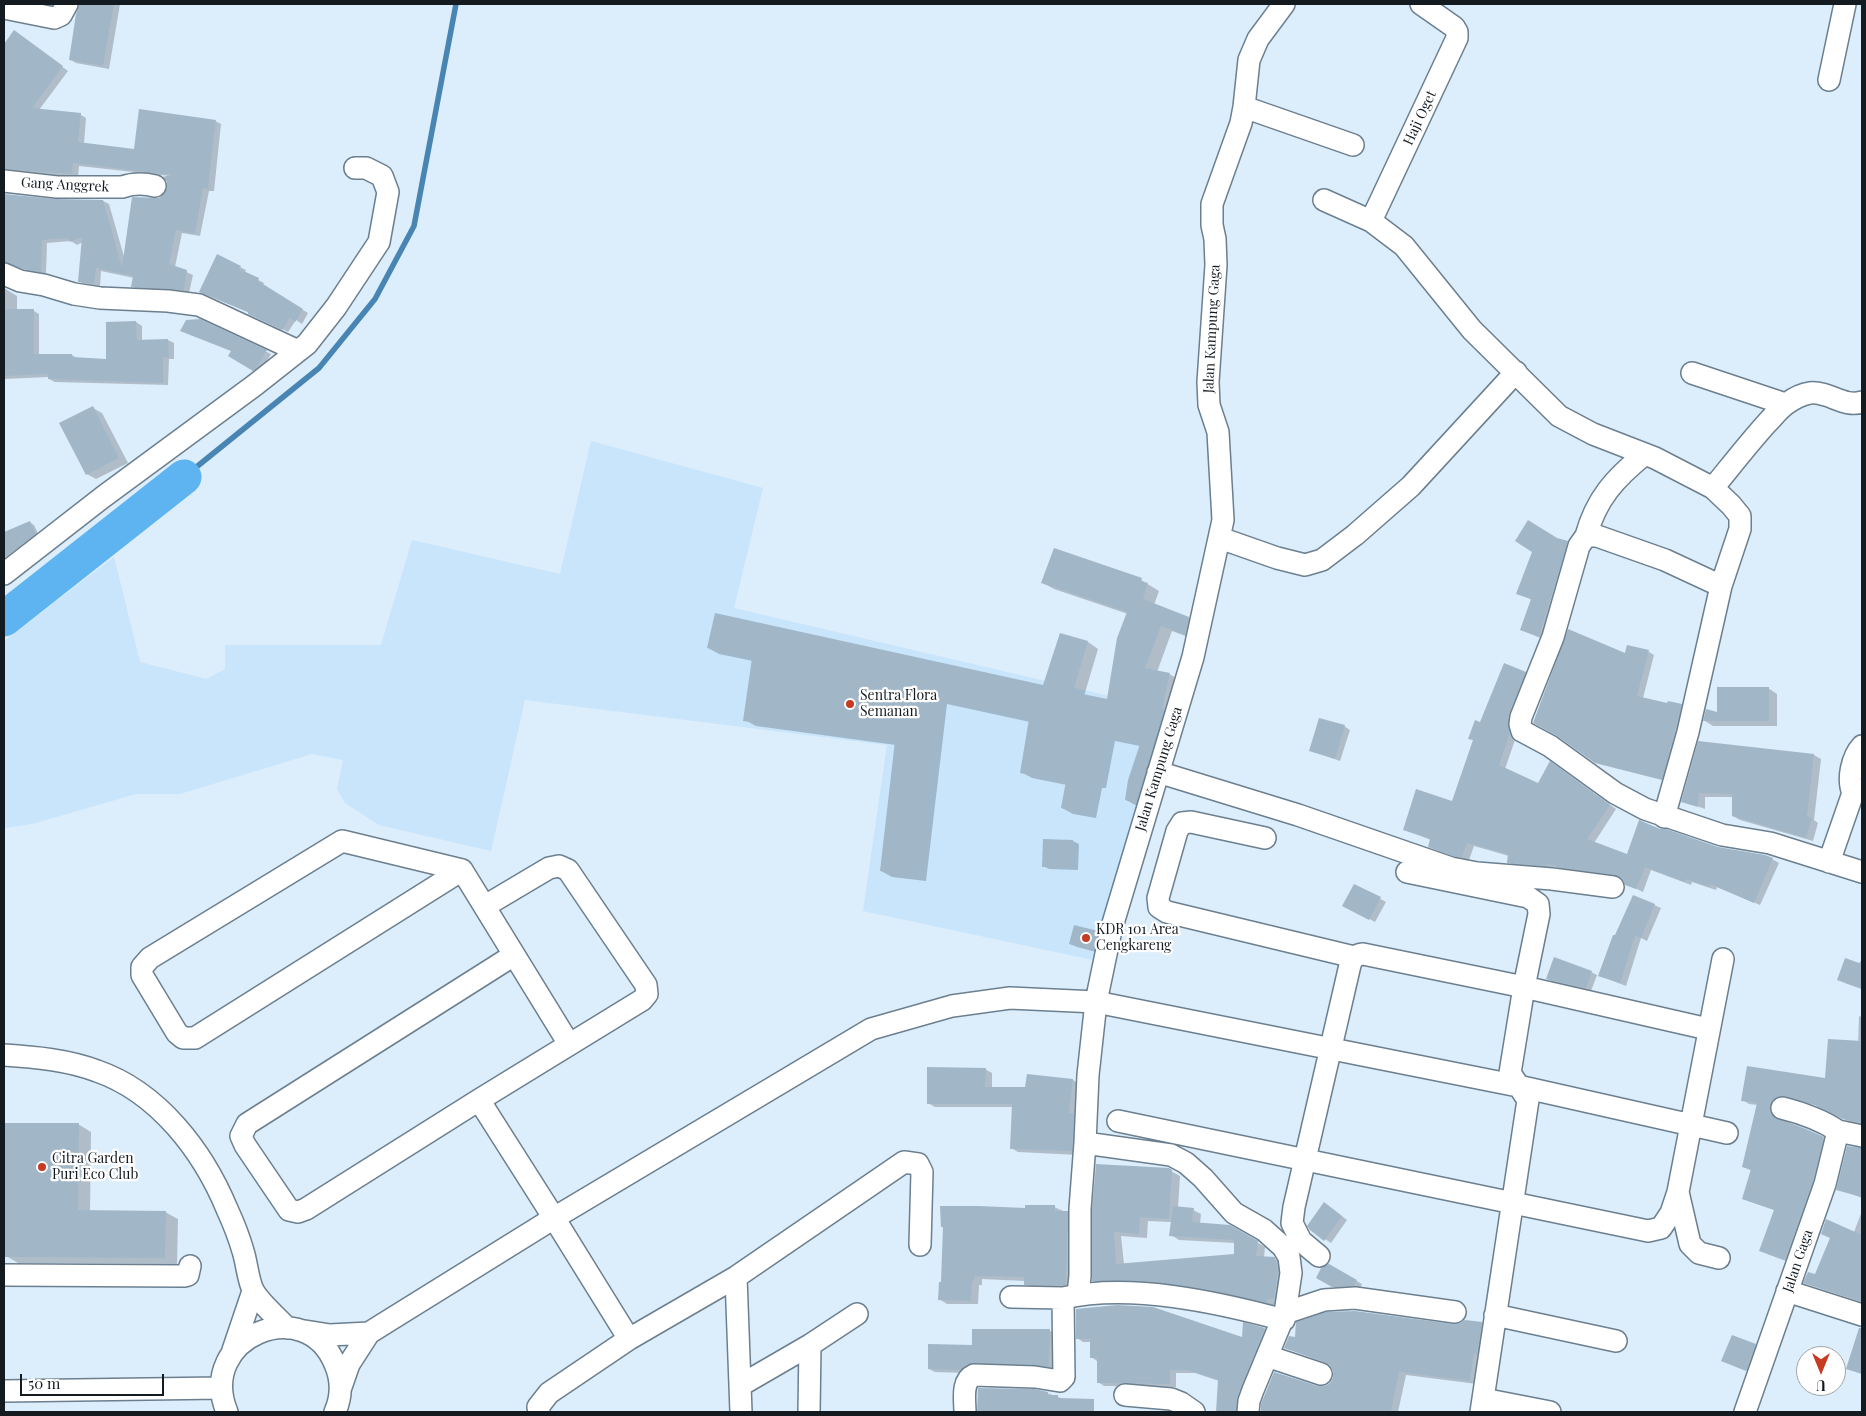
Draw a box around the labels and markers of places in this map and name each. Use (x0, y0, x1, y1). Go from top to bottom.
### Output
place label: Sentra Flora Semanan (860, 688, 937, 720)
marker: Sentra Flora Semanan (844, 698, 856, 710)
place label: KDR 101 Area Cengkareng (1096, 922, 1179, 954)
marker: KDR 101 Area Cengkareng (1080, 932, 1092, 944)
place label: Citra Garden Puri Eco Club (52, 1151, 138, 1184)
marker: Citra Garden Puri Eco Club (36, 1161, 48, 1173)

